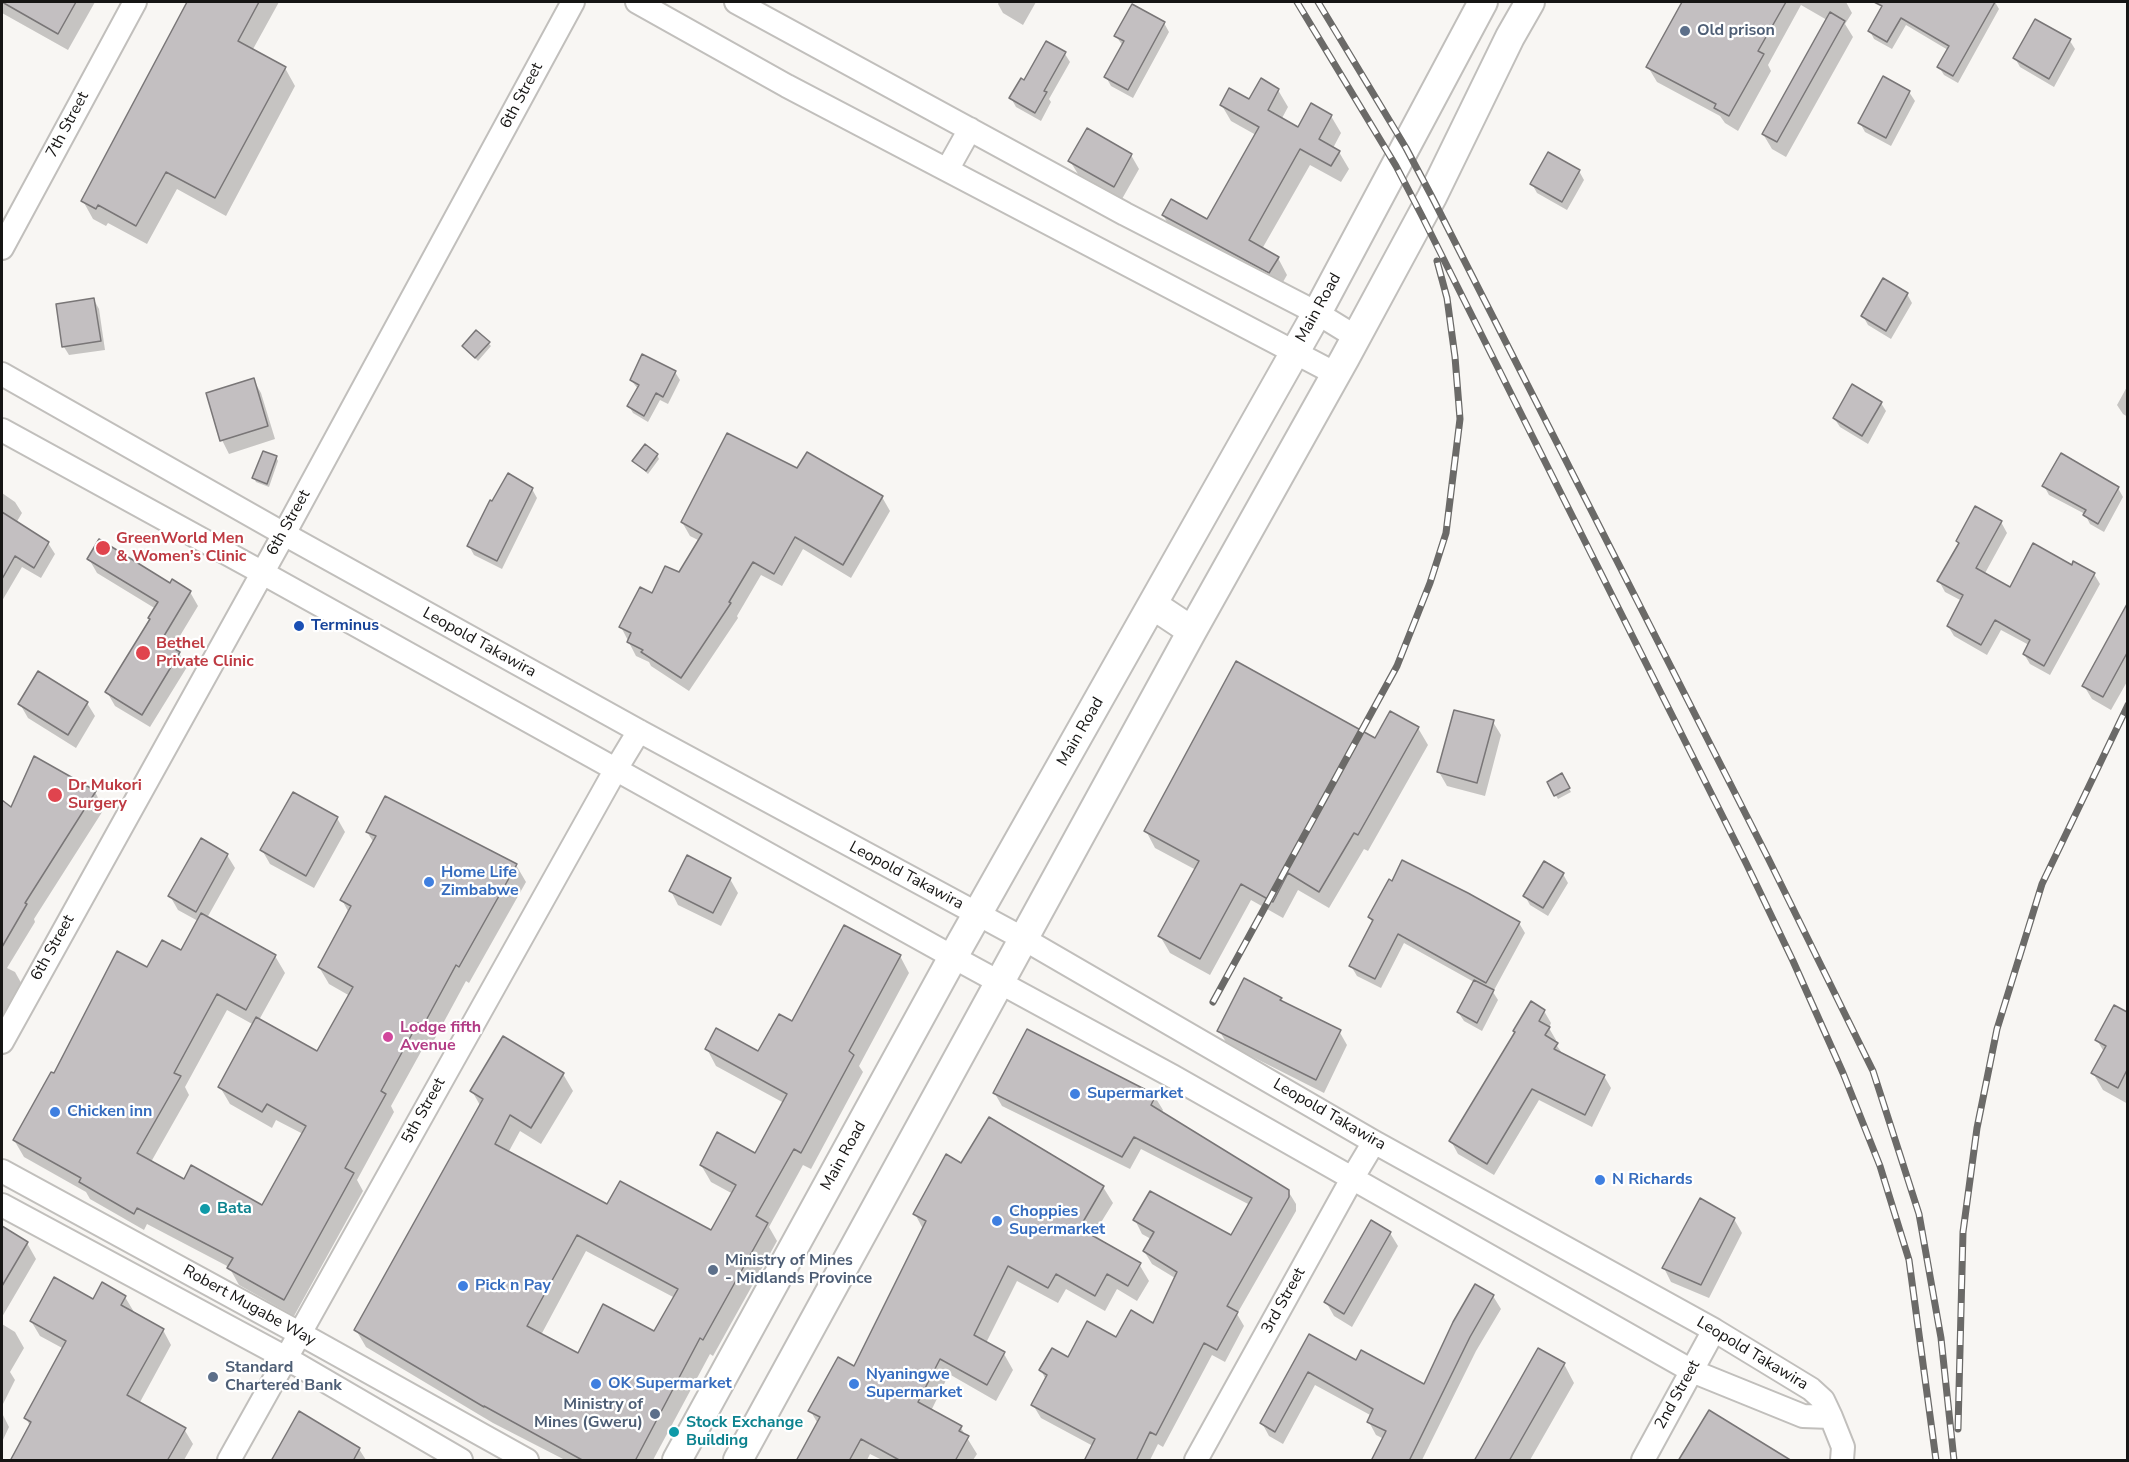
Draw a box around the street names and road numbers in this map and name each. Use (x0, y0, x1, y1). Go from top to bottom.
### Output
street label: 6th Street (497, 60, 547, 132)
street label: 7th Street (43, 89, 93, 161)
street label: Main Road (1292, 270, 1346, 346)
street label: 6th Street (263, 487, 315, 559)
street label: Leopold Takawira (419, 604, 539, 682)
street label: Main Road (1054, 694, 1108, 770)
street label: Leopold Takawira (845, 838, 967, 914)
street label: 6th Street (27, 912, 79, 984)
street label: 5th Street (398, 1075, 450, 1147)
street label: Leopold Takawira (1269, 1075, 1389, 1155)
street label: Main Road (817, 1118, 871, 1194)
street label: Robert Mugabe Way (179, 1262, 319, 1350)
street label: 3rd Street (1258, 1265, 1310, 1337)
street label: Leopold Takawira (1693, 1313, 1811, 1395)
street label: 2nd Street (1651, 1357, 1705, 1433)

